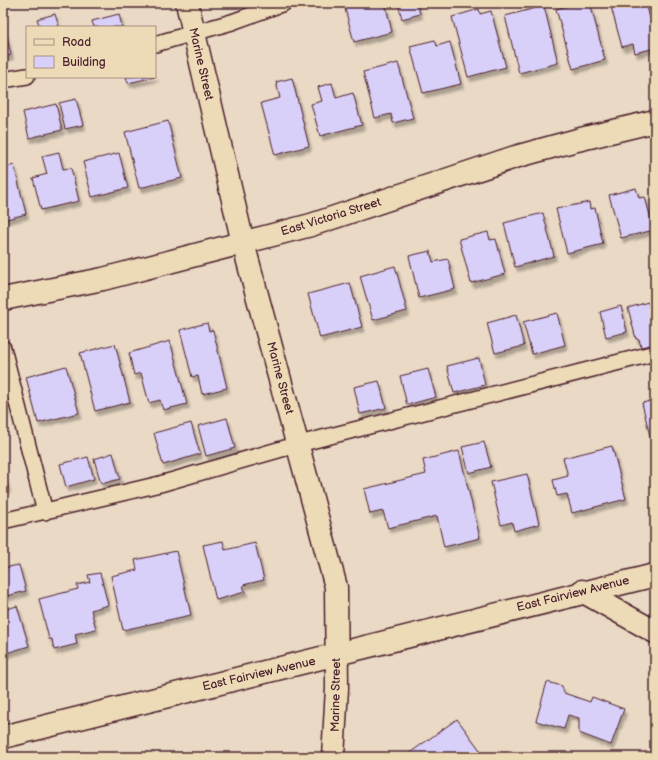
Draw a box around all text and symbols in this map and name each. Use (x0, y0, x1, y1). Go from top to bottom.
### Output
legend (26, 26, 156, 78)
street label: Marine Street (185, 26, 217, 102)
text: Road (62, 35, 91, 50)
text: Building (62, 55, 106, 70)
street label: East Victoria Street (279, 195, 383, 239)
street label: Marine Street (263, 340, 297, 416)
street label: East Fairview Avenue (515, 573, 631, 615)
street label: East Fairview Avenue (201, 654, 317, 694)
street label: Marine Street (328, 657, 344, 732)

